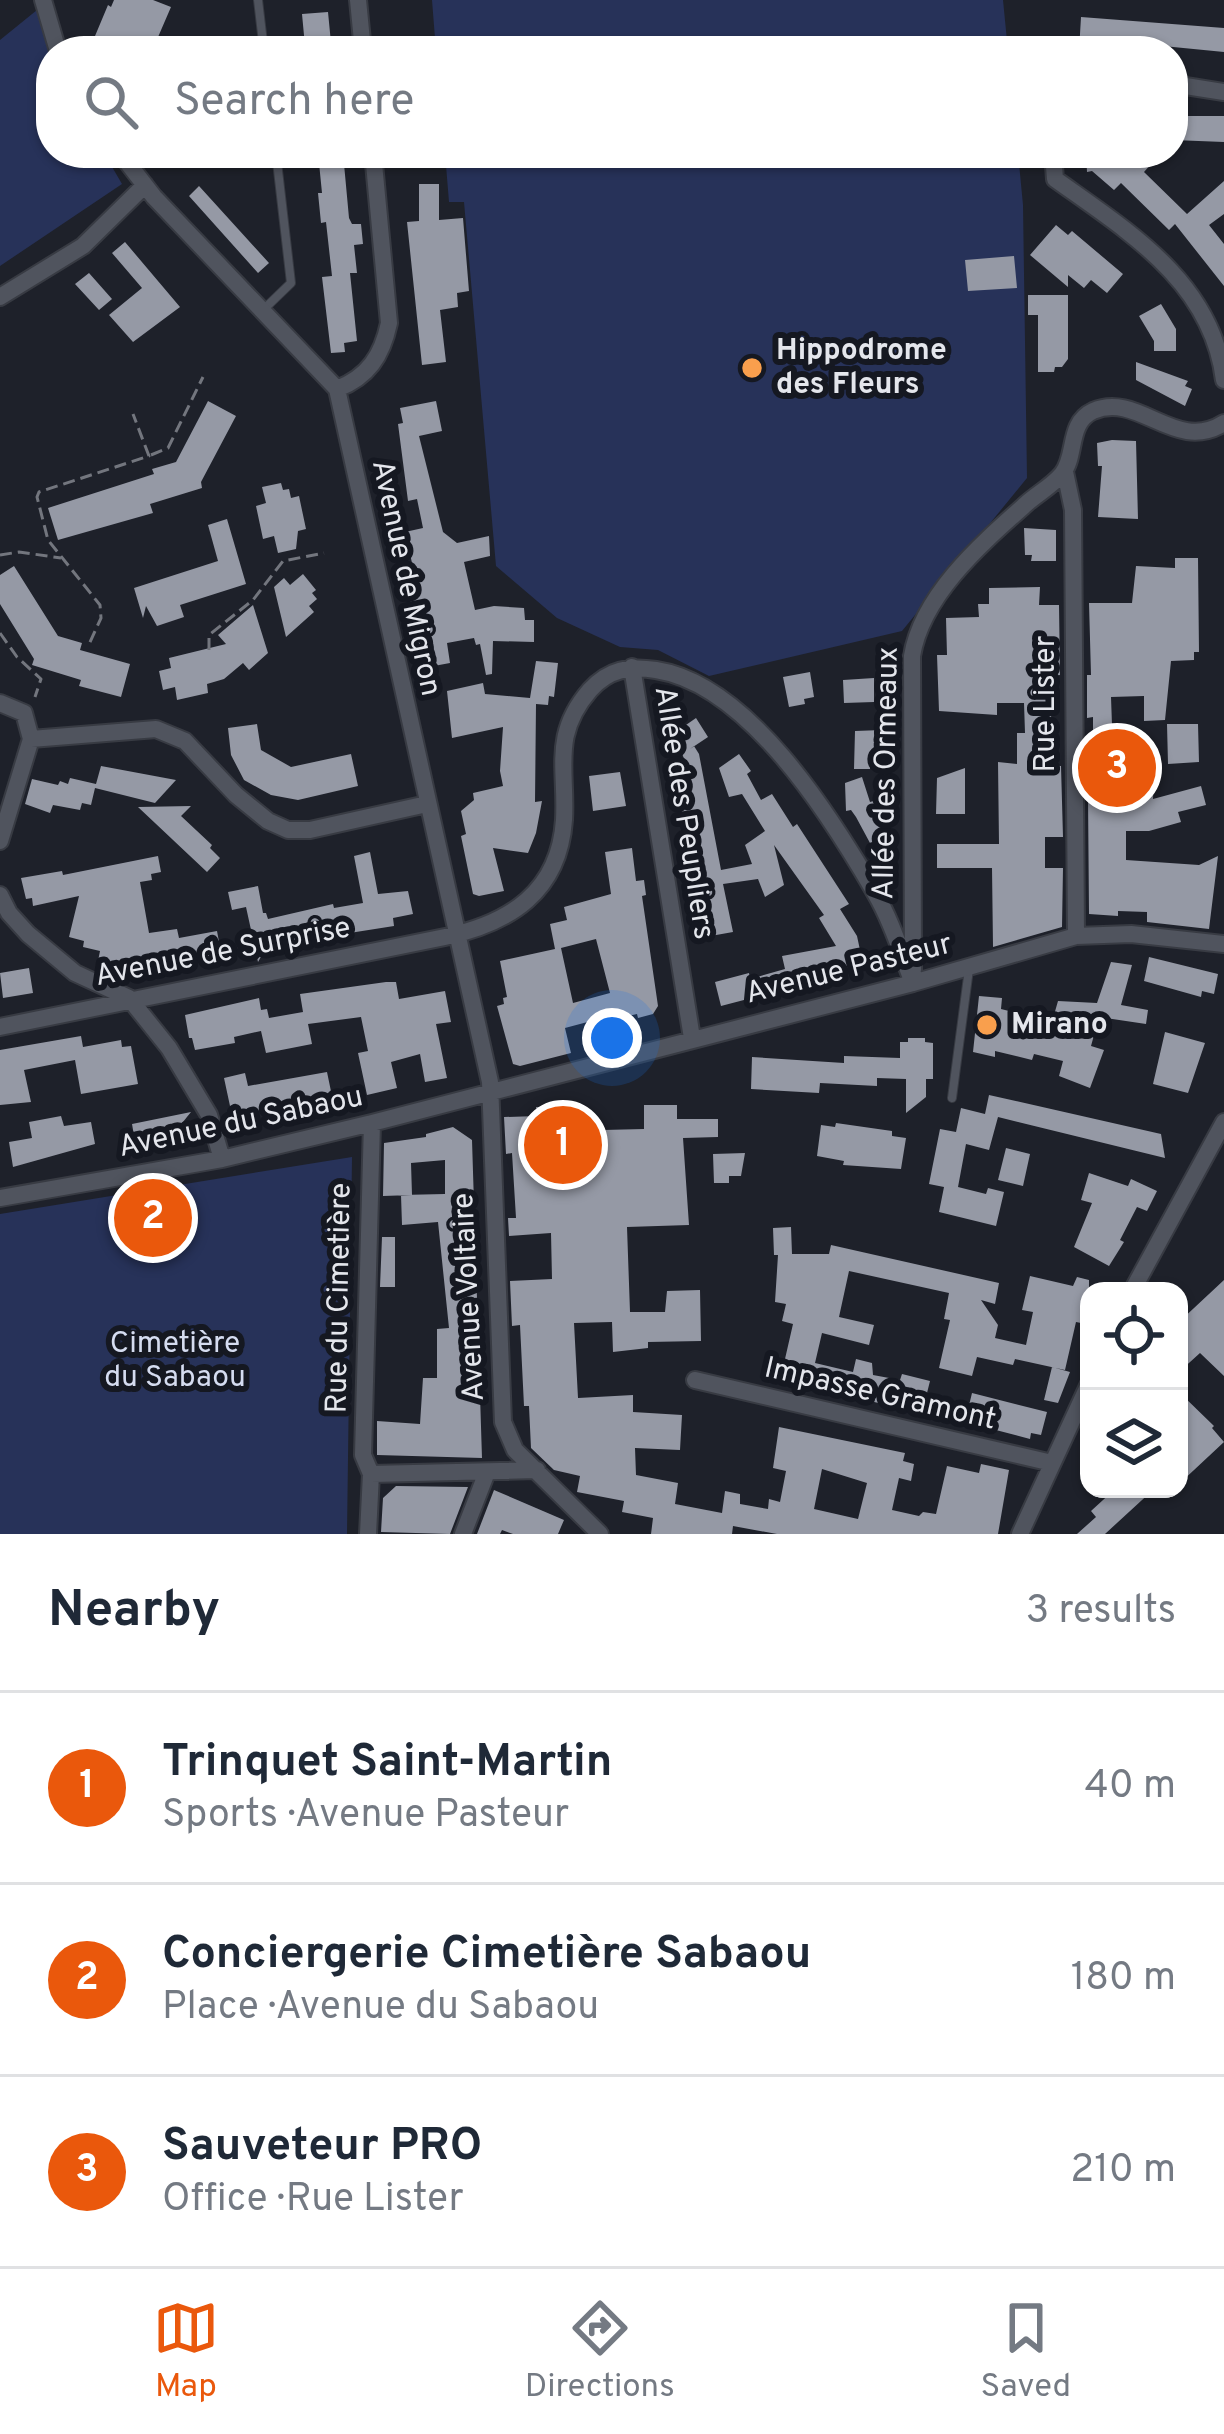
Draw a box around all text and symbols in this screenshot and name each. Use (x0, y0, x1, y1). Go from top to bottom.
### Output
search box (36, 36, 1188, 168)
icon: search (78, 69, 144, 135)
text: Search here (174, 74, 414, 131)
place label: Hippodrome des Fleurs (776, 333, 947, 404)
marker: Hippodrome des Fleurs (739, 355, 765, 381)
street label: Avenue de Migron (362, 456, 448, 700)
street label: Rue Lister (1028, 635, 1065, 772)
street label: Allée des Ormeaux (866, 646, 908, 900)
street label: Allée des Peupliers (645, 684, 721, 942)
pin: 3 (1078, 723, 1156, 813)
street label: Avenue de Surprise (92, 910, 354, 996)
street label: Avenue Pasteur (742, 926, 956, 1013)
place label: Mirano (1011, 1007, 1108, 1044)
your location (582, 1008, 642, 1068)
marker: Mirano (974, 1012, 1000, 1038)
street label: Avenue du Sabaou (115, 1079, 367, 1167)
pin: 1 (524, 1100, 602, 1190)
pin: 2 (114, 1173, 192, 1263)
street label: Rue du Cimetière (319, 1182, 361, 1414)
street label: Avenue Voltaire (446, 1192, 494, 1402)
map controls (1080, 1282, 1188, 1498)
button: locate (1080, 1282, 1188, 1390)
park label: Cimetière du Sabaou (104, 1326, 246, 1397)
street label: Impasse Gramont (761, 1350, 999, 1440)
button: layers (1080, 1390, 1188, 1498)
text: Nearby (48, 1580, 220, 1645)
text: 3 results (1026, 1588, 1176, 1637)
text: Trinquet Saint-Martin (162, 1735, 613, 1792)
text: 1 (79, 1763, 95, 1812)
text: 40 m (1085, 1763, 1176, 1812)
text: Sports · Avenue Pasteur (162, 1792, 569, 1841)
text: Conciergerie Cimetière Sabaou (162, 1927, 811, 1984)
text: 2 (75, 1955, 99, 2004)
text: 180 m (1071, 1955, 1176, 2004)
text: Place · Avenue du Sabaou (162, 1984, 599, 2033)
text: Sauveteur PRO (162, 2119, 482, 2176)
text: 3 (75, 2147, 99, 2196)
text: 210 m (1070, 2147, 1176, 2196)
text: Office · Rue Lister (162, 2176, 464, 2225)
tab: Map (153, 2295, 219, 2409)
tab: Directions (525, 2295, 675, 2409)
tab: Saved (980, 2295, 1071, 2409)

